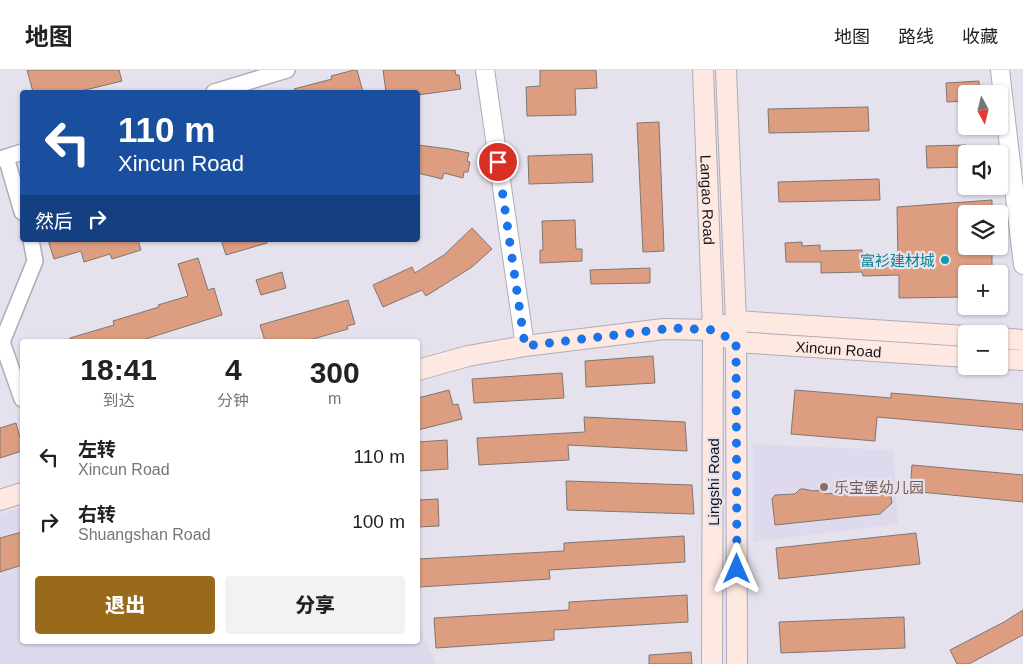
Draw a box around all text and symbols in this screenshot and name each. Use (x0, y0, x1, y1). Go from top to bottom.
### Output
text: 地图 (25, 23, 73, 50)
text: 地图 (834, 27, 870, 47)
text: 路线 (898, 27, 934, 47)
text: 收藏 (962, 27, 998, 47)
north arrow (958, 85, 1008, 135)
map controls (958, 85, 1008, 375)
icon: left (35, 110, 100, 175)
text: 110 m (118, 110, 215, 149)
pin (477, 141, 519, 183)
button: sound (958, 145, 1008, 195)
icon: arrive (484, 148, 512, 176)
text: Xincun Road (118, 151, 244, 176)
street label: Langao Road (698, 155, 718, 245)
icon: right (83, 205, 111, 233)
button: layers (958, 205, 1008, 255)
text: 然后 (35, 211, 73, 232)
place label: 富衫建材城 (860, 252, 935, 269)
marker: 富衫建材城 (939, 254, 951, 266)
button: + (958, 265, 1008, 315)
button: − (958, 325, 1008, 375)
street label: Xincun Road (795, 337, 882, 360)
text: 18:41 (80, 353, 157, 386)
text: 4 (225, 353, 242, 386)
text: 300 (310, 356, 360, 389)
text: m (328, 390, 341, 407)
text: 到达 (103, 392, 135, 409)
text: 分钟 (217, 392, 249, 409)
street label: Lingshi Road (705, 438, 722, 526)
text: 左转 (78, 439, 116, 460)
icon: left (35, 443, 63, 471)
text: 110 m (354, 446, 405, 467)
text: Xincun Road (78, 461, 170, 478)
place label: 乐宝堡幼儿园 (834, 479, 924, 496)
marker: 乐宝堡幼儿园 (818, 481, 830, 493)
text: 右转 (78, 504, 116, 525)
icon: right (35, 508, 63, 536)
text: 100 m (352, 511, 405, 532)
text: Shuangshan Road (78, 526, 211, 543)
position arrow (710, 542, 762, 594)
button: 退出 (35, 576, 215, 634)
button: 分享 (225, 576, 405, 634)

